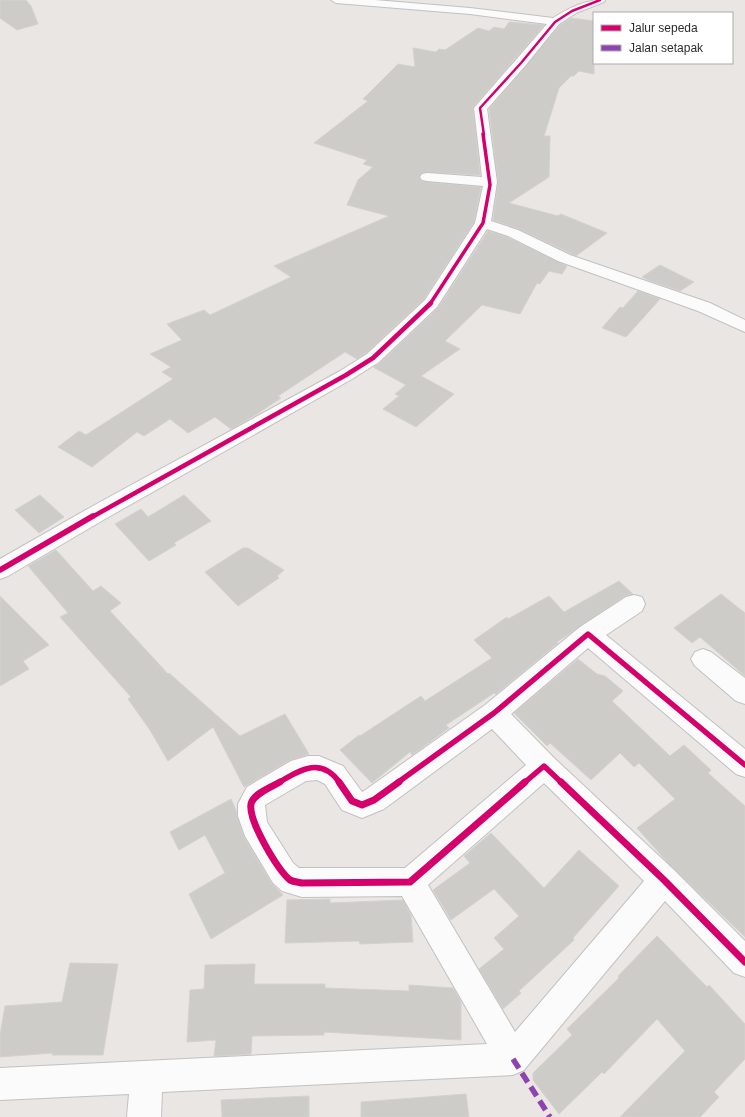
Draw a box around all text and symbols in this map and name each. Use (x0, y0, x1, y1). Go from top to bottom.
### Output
legend (593, 12, 733, 64)
text: Jalur sepeda (629, 21, 698, 35)
text: Jalan setapak (629, 41, 704, 55)

